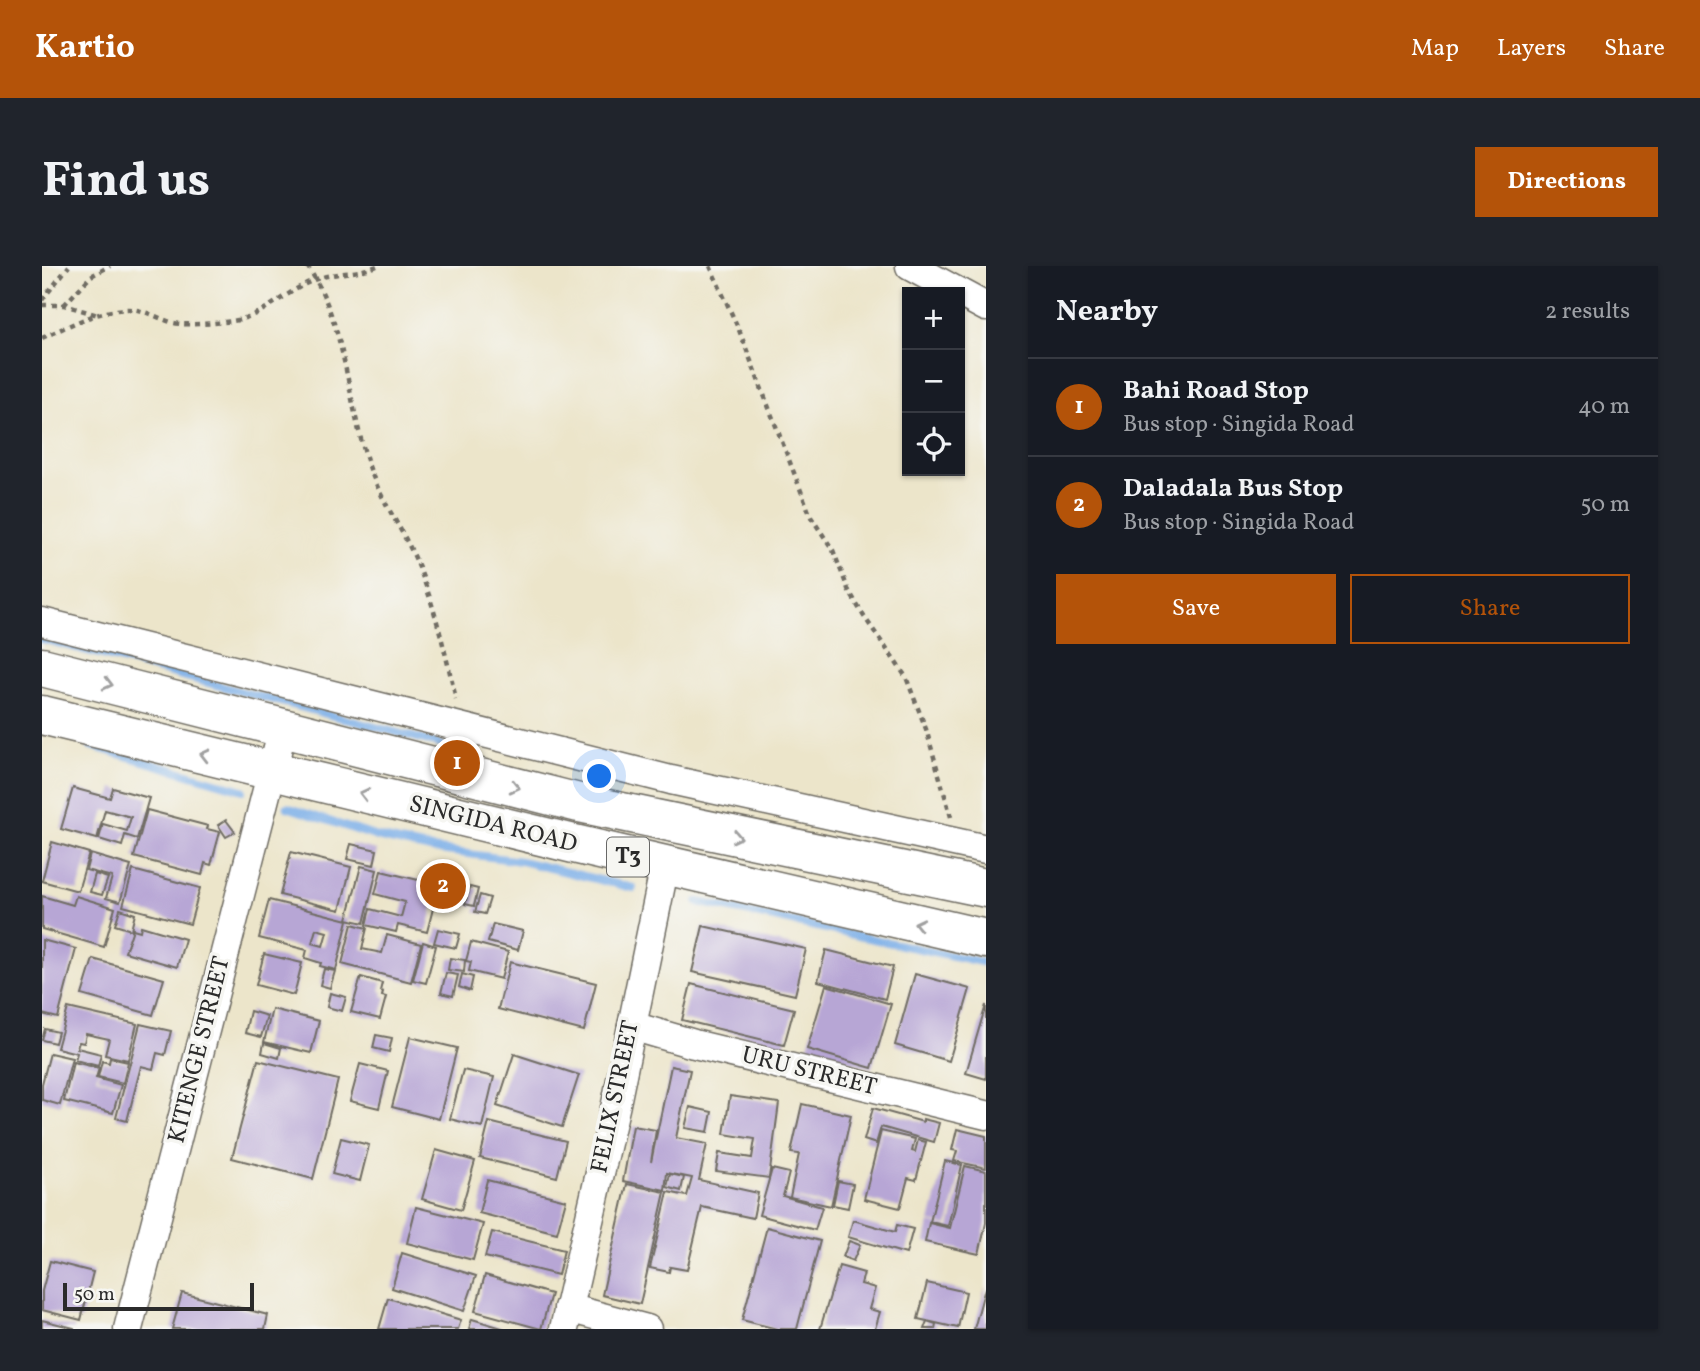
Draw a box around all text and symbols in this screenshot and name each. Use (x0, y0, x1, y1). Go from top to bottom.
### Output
text: Kartio (35, 26, 135, 72)
text: Map (1411, 32, 1459, 66)
text: Layers (1497, 32, 1566, 66)
text: Share (1604, 32, 1665, 66)
button: Directions (1475, 147, 1658, 217)
text: Find us (42, 148, 210, 217)
map controls (902, 287, 965, 476)
button: + (902, 287, 965, 350)
text: Nearby (1056, 291, 1158, 333)
text: 2 results (1545, 296, 1630, 328)
button: − (902, 350, 965, 413)
text: Bahi Road Stop (1123, 373, 1309, 409)
text: 1 (1074, 391, 1084, 423)
text: 40 m (1578, 391, 1630, 423)
text: Bus stop · Singida Road (1123, 409, 1355, 441)
button: locate (902, 413, 965, 476)
text: Daladala Bus Stop (1123, 471, 1343, 507)
text: 2 (1073, 489, 1085, 521)
text: 50 m (1581, 489, 1630, 521)
text: Bus stop · Singida Road (1123, 507, 1355, 539)
button: Save (1056, 574, 1336, 644)
button: Share (1350, 574, 1630, 644)
one-way arrow (102, 676, 114, 690)
pin: 1 (434, 737, 480, 789)
one-way arrow (199, 749, 211, 763)
your location (582, 759, 616, 793)
one-way arrow (509, 779, 521, 793)
one-way arrow (358, 788, 370, 802)
street label: SINGIDA ROAD (405, 788, 581, 862)
one-way arrow (731, 828, 743, 843)
road number: T3 (607, 838, 649, 876)
pin: 2 (420, 860, 466, 912)
one-way arrow (914, 917, 926, 932)
street label: KITENGE STREET (160, 953, 240, 1147)
street label: FELIX STREET (583, 1018, 649, 1176)
street label: URU STREET (738, 1039, 880, 1105)
scale bar (63, 1280, 254, 1312)
text: 50 m (74, 1282, 115, 1308)

